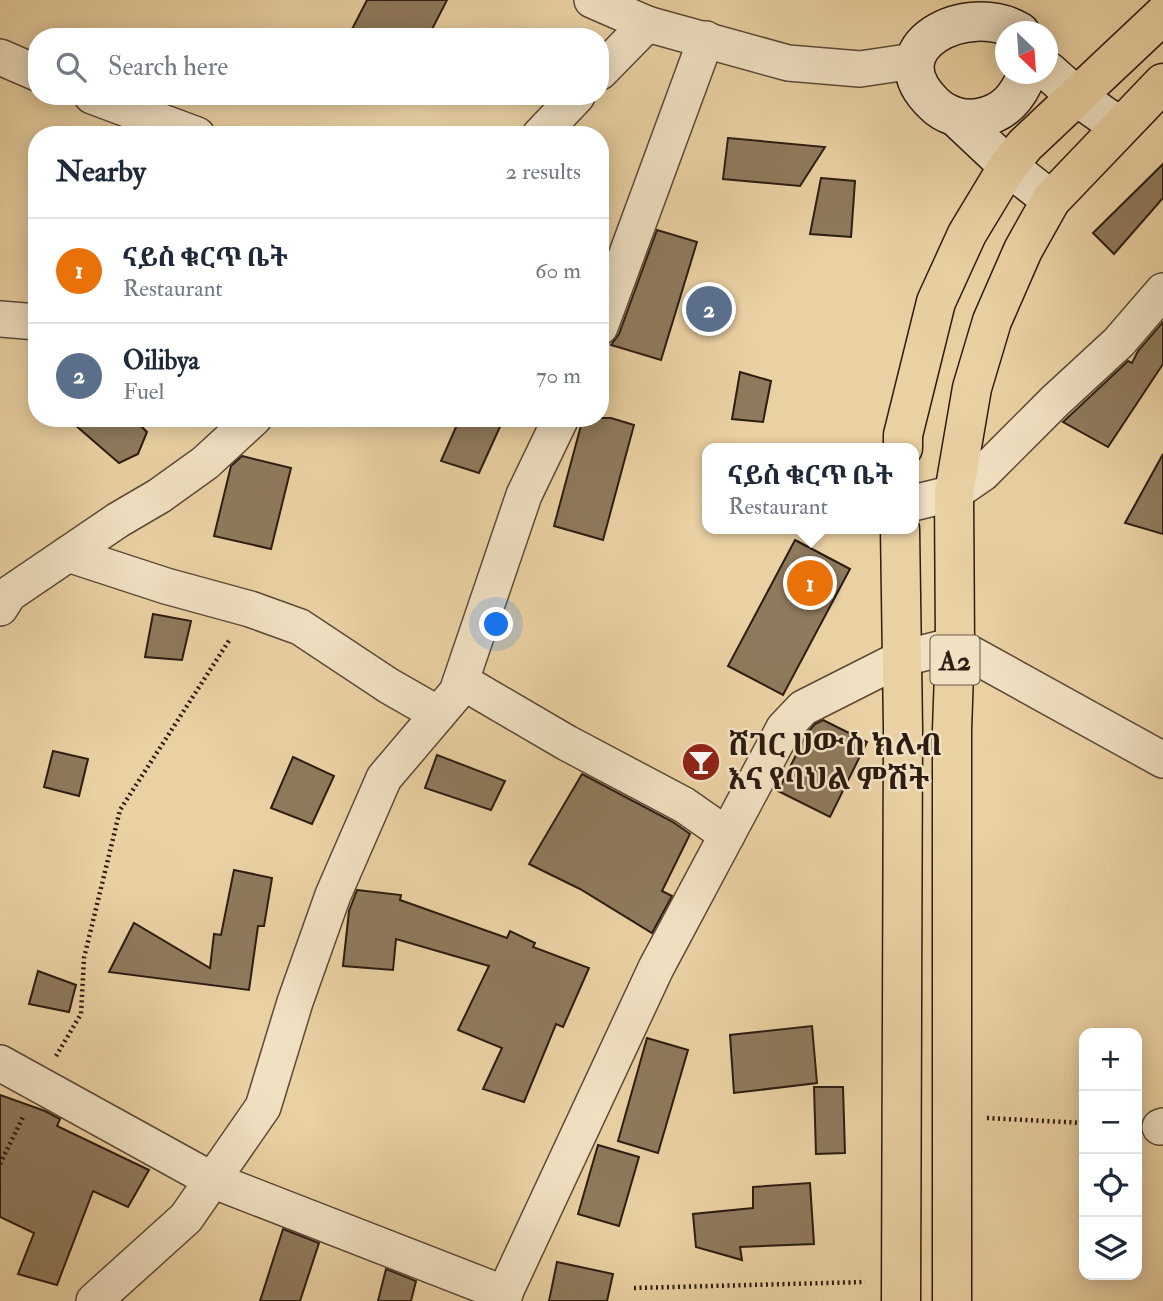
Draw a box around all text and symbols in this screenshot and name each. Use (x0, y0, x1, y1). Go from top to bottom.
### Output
north arrow (995, 21, 1058, 84)
search box (28, 28, 609, 105)
icon: search (52, 48, 90, 86)
text: Search here (108, 51, 228, 83)
text: Nearby (56, 153, 146, 190)
text: 2 results (506, 157, 581, 186)
text: ናይስ ቁርጥ ቤት (123, 242, 288, 274)
text: 1 (75, 256, 83, 285)
text: 60 m (535, 256, 581, 285)
text: Restaurant (123, 274, 223, 303)
pin: 2 (686, 283, 732, 335)
text: Oilibya (123, 345, 199, 377)
text: 2 (73, 361, 85, 390)
text: 70 m (536, 361, 581, 390)
text: Fuel (123, 377, 164, 406)
popup (702, 443, 919, 534)
text: ናይስ ቁርጥ ቤት (728, 460, 893, 492)
text: Restaurant (728, 492, 828, 521)
pin: 1 (787, 557, 833, 609)
your location (479, 607, 513, 641)
road number: A2 (930, 636, 979, 684)
place label: ሸገር ሀውስ ክለብ እና የባህል ምሽት (728, 727, 942, 798)
bar icon: ሸገር ሀውስ ክለብ እና የባህል ምሽት (680, 741, 722, 783)
map controls (1079, 1028, 1142, 1280)
button: + (1079, 1028, 1142, 1091)
button: − (1079, 1091, 1142, 1154)
button: locate (1079, 1154, 1142, 1217)
button: layers (1079, 1217, 1142, 1280)

